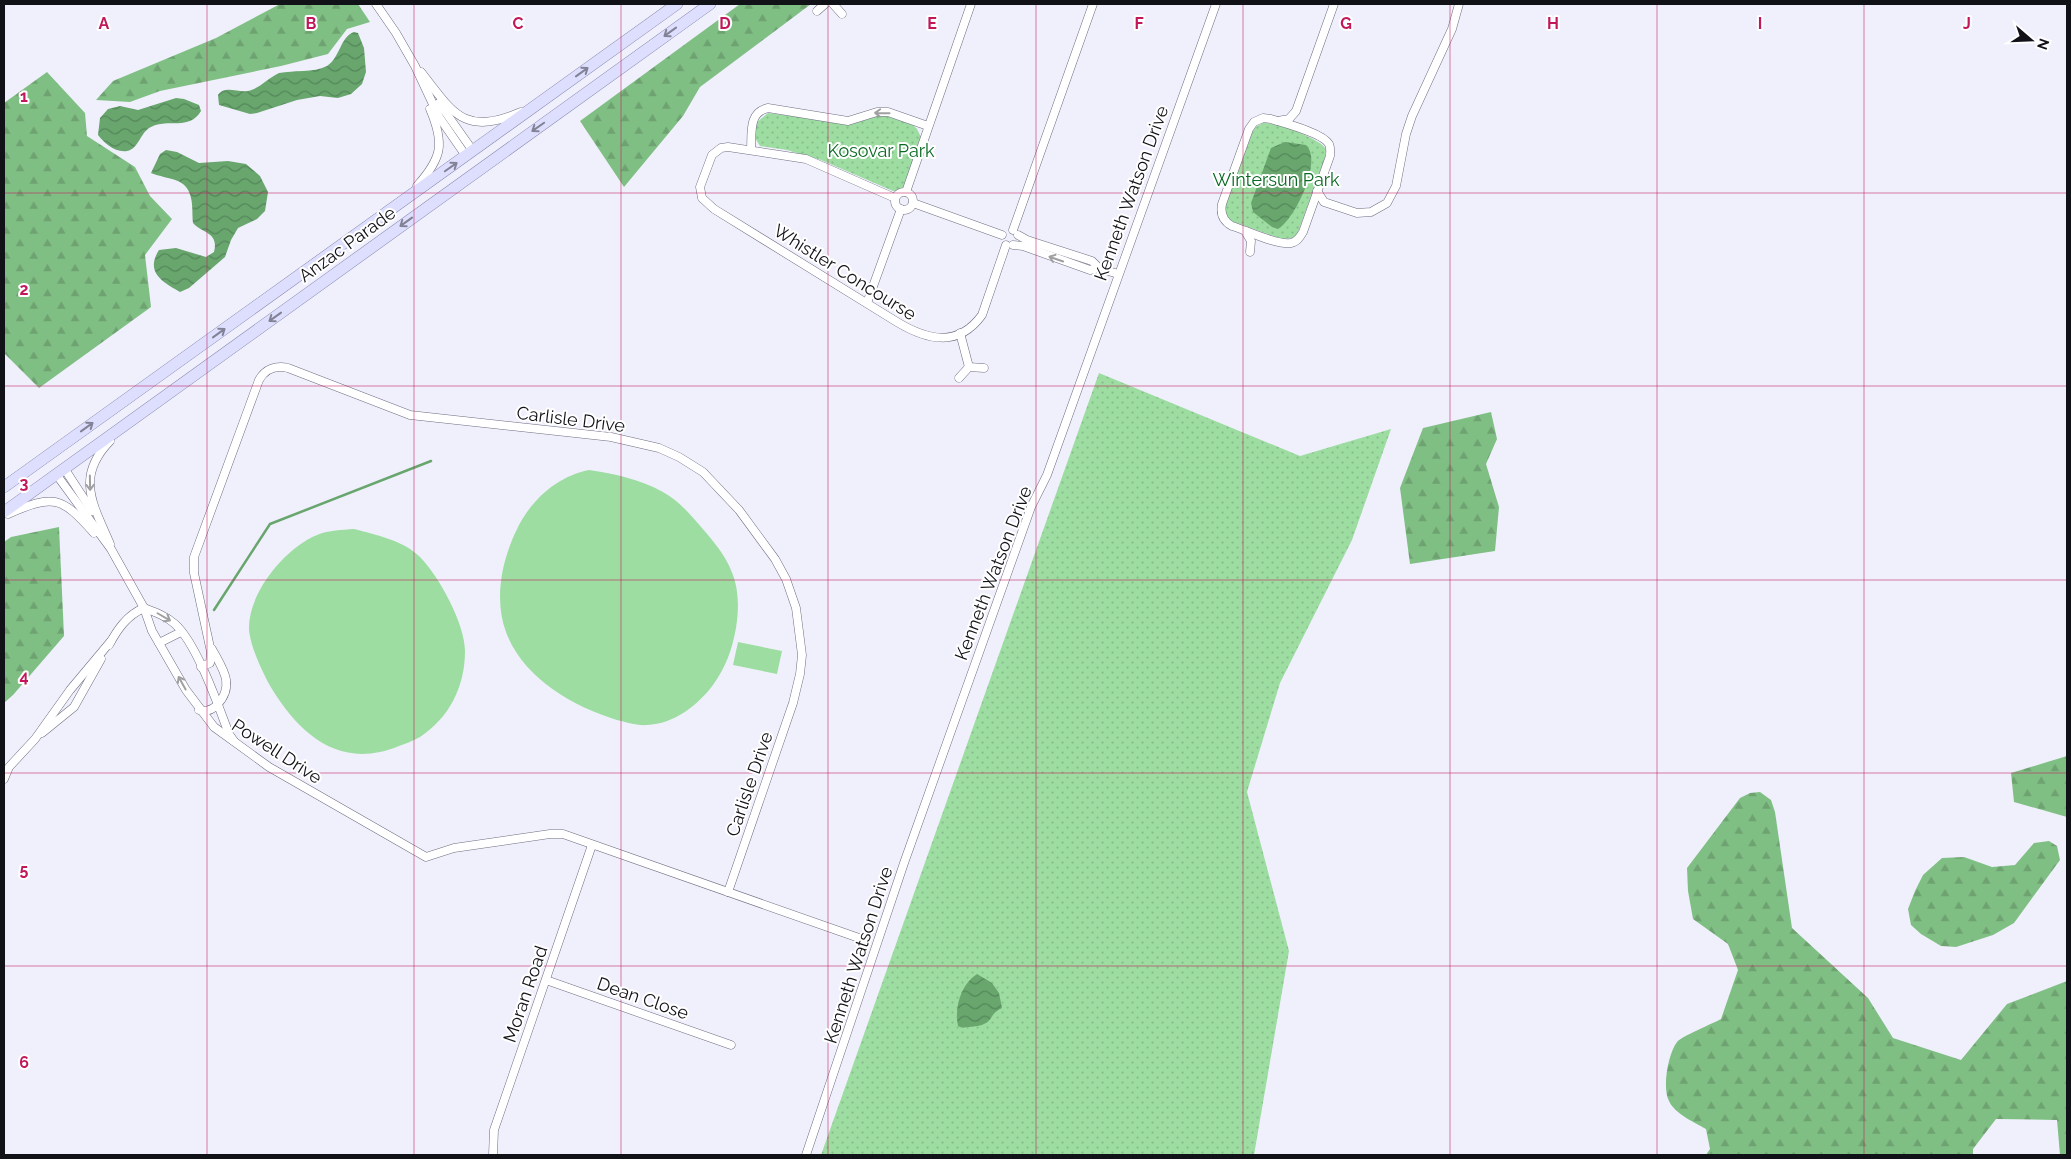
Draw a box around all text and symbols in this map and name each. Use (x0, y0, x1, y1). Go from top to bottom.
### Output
text: A (99, 14, 110, 33)
text: B (306, 14, 317, 33)
text: C (513, 14, 524, 33)
text: D (719, 14, 731, 33)
text: E (927, 14, 937, 33)
text: F (1134, 14, 1144, 33)
text: G (1340, 14, 1352, 33)
text: H (1547, 14, 1559, 33)
text: I (1758, 14, 1762, 33)
text: J (1963, 14, 1971, 33)
north arrow (2006, 15, 2056, 65)
one-way arrow (663, 27, 677, 37)
text: N (2034, 37, 2053, 52)
one-way arrow (575, 67, 589, 77)
text: 1 (20, 87, 28, 106)
street label: Kenneth Watson Drive (1090, 102, 1173, 283)
one-way arrow (874, 108, 890, 118)
one-way arrow (531, 122, 545, 132)
park label: Kosovar Park (827, 140, 935, 161)
one-way arrow (444, 162, 458, 172)
park label: Wintersun Park (1212, 169, 1340, 190)
street label: Anzac Parade (294, 202, 400, 286)
one-way arrow (399, 217, 413, 227)
street label: Whistler Concourse (770, 220, 921, 325)
one-way arrow (1048, 253, 1064, 263)
text: 2 (19, 280, 29, 299)
one-way arrow (268, 312, 282, 322)
one-way arrow (212, 327, 225, 338)
street label: Carlisle Drive (516, 402, 627, 436)
one-way arrow (80, 422, 94, 432)
text: 3 (20, 474, 29, 493)
one-way arrow (85, 475, 95, 491)
street label: Kenneth Watson Drive (950, 483, 1036, 663)
one-way arrow (157, 613, 171, 623)
text: 4 (19, 667, 29, 686)
one-way arrow (176, 676, 186, 691)
street label: Powell Drive (228, 714, 326, 788)
street label: Carlisle Drive (721, 729, 777, 839)
text: 5 (20, 860, 29, 879)
street label: Kenneth Watson Drive (819, 864, 897, 1046)
street label: Moran Road (499, 943, 551, 1045)
street label: Dean Close (594, 973, 692, 1024)
text: 6 (19, 1053, 29, 1072)

